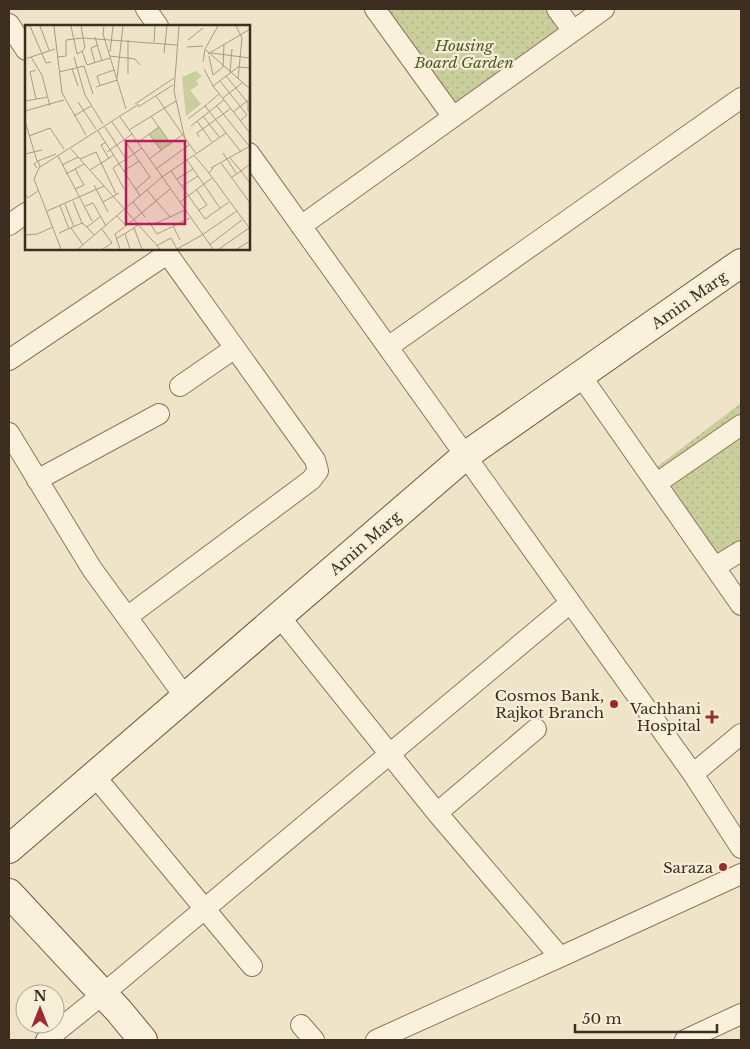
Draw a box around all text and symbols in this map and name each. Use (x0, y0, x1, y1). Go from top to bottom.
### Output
inset map (25, 25, 250, 250)
park label: Housing Board Garden (413, 36, 514, 72)
street label: Amin Marg (647, 266, 731, 334)
street label: Amin Marg (325, 506, 405, 580)
place label: Cosmos Bank, Rajkot Branch (495, 686, 604, 722)
marker: Cosmos Bank, Rajkot Branch (608, 698, 620, 710)
place label: Vachhani Hospital (629, 699, 701, 735)
marker: Vachhani Hospital (705, 710, 719, 724)
place label: Saraza (663, 858, 714, 877)
marker: Saraza (717, 861, 729, 873)
north arrow (15, 984, 65, 1034)
text: N (33, 987, 47, 1005)
scale bar (575, 1002, 718, 1034)
text: 50 m (582, 1009, 622, 1028)

